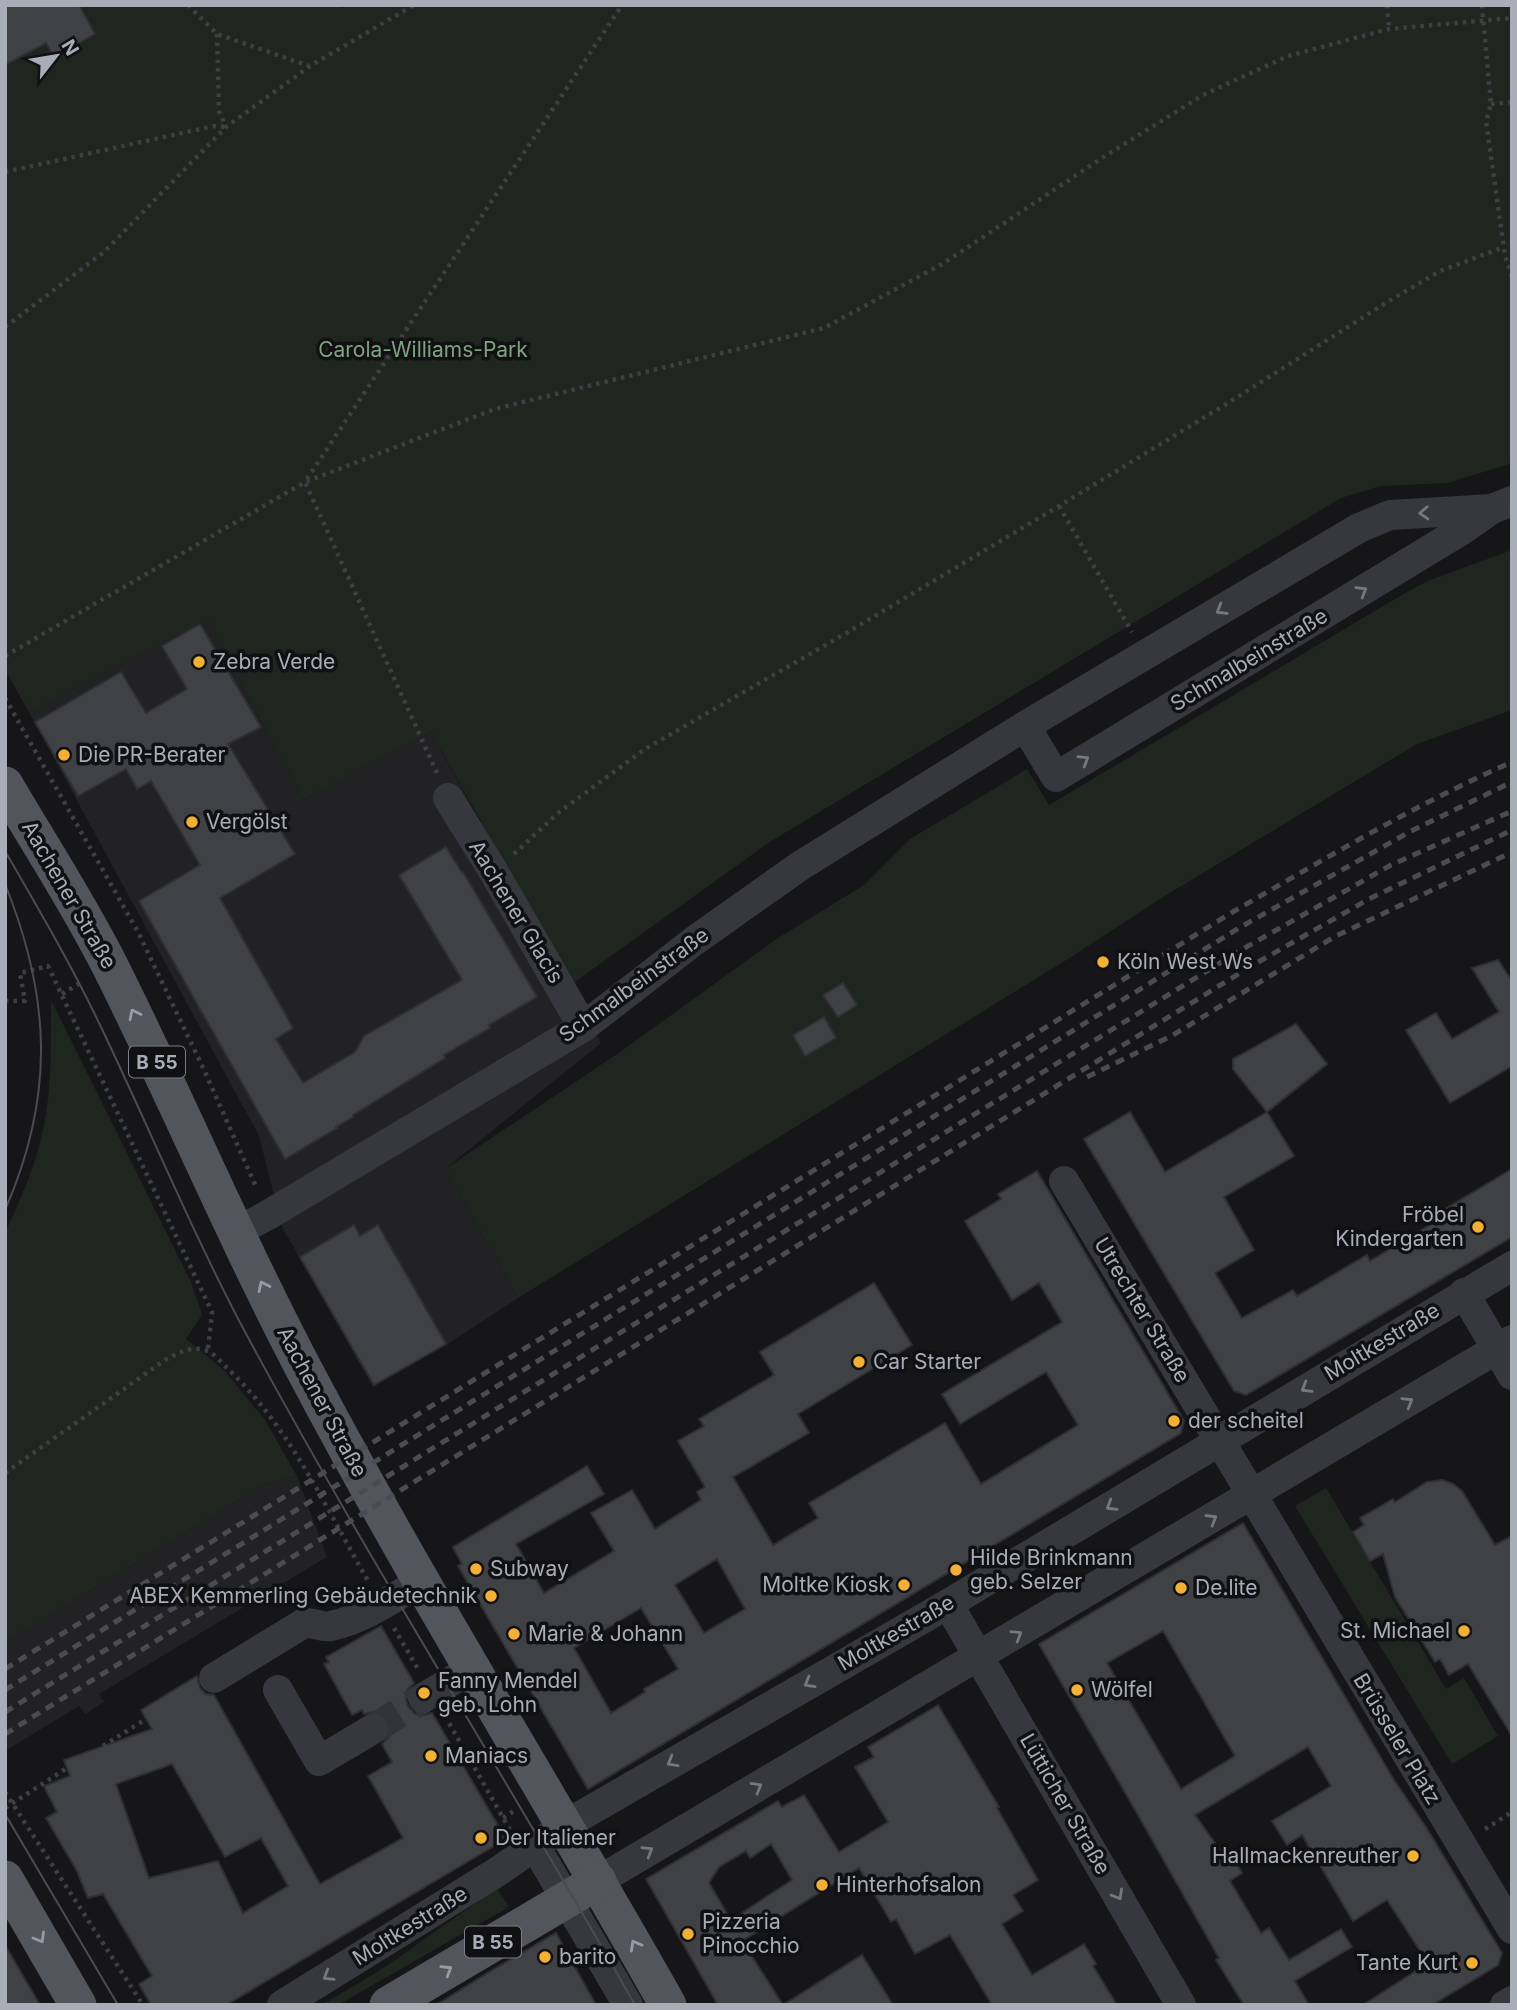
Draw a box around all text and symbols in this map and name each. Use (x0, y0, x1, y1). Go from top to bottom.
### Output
north arrow (21, 21, 91, 91)
text: N (57, 35, 84, 60)
park label: Carola-Williams-Park (318, 337, 528, 362)
one-way arrow (1418, 505, 1429, 520)
one-way arrow (1354, 586, 1367, 599)
one-way arrow (1216, 601, 1229, 614)
street label: Schmalbeinstraße (1166, 603, 1332, 716)
place label: Zebra Verde (213, 649, 335, 674)
marker: Zebra Verde (191, 654, 207, 670)
place label: Die PR-Berater (78, 742, 226, 767)
marker: Die PR-Berater (56, 747, 72, 763)
one-way arrow (1076, 756, 1089, 769)
place label: Vergölst (206, 809, 288, 834)
marker: Vergölst (184, 814, 200, 830)
street label: Aachener Straße (17, 816, 122, 973)
street label: Aachener Glacis (464, 836, 569, 988)
street label: Schmalbeinstraße (554, 922, 713, 1047)
place label: Köln West Ws (1117, 949, 1253, 974)
marker: Köln West Ws (1095, 954, 1111, 970)
one-way arrow (128, 1009, 142, 1021)
road number: B 55 (129, 1046, 185, 1078)
place label: Fröbel Kindergarten (1335, 1202, 1464, 1251)
marker: Fröbel Kindergarten (1470, 1219, 1486, 1235)
street label: Utrechter Straße (1089, 1233, 1196, 1387)
one-way arrow (257, 1281, 271, 1293)
street label: Moltkestraße (1320, 1297, 1444, 1386)
street label: Aachener Straße (272, 1322, 373, 1481)
place label: Car Starter (873, 1349, 981, 1374)
marker: Car Starter (851, 1354, 867, 1370)
one-way arrow (1300, 1380, 1313, 1393)
one-way arrow (1400, 1397, 1413, 1410)
place label: der scheitel (1188, 1408, 1304, 1433)
marker: der scheitel (1166, 1413, 1182, 1429)
one-way arrow (1105, 1497, 1118, 1510)
one-way arrow (1205, 1514, 1218, 1527)
place label: Hilde Brinkmann geb. Selzer (970, 1545, 1133, 1594)
place label: Subway (490, 1556, 569, 1581)
marker: Subway (468, 1561, 484, 1577)
marker: Hilde Brinkmann geb. Selzer (948, 1562, 964, 1578)
place label: Moltke Kiosk (762, 1572, 890, 1597)
place label: De.lite (1195, 1575, 1258, 1600)
marker: Moltke Kiosk (896, 1577, 912, 1593)
marker: De.lite (1173, 1580, 1189, 1596)
place label: ABEX Kemmerling Gebäudetechnik (129, 1583, 477, 1608)
marker: ABEX Kemmerling Gebäudetechnik (483, 1588, 499, 1604)
street label: Moltkestraße (833, 1589, 958, 1676)
place label: St. Michael (1340, 1618, 1450, 1643)
place label: Marie & Johann (528, 1621, 683, 1646)
marker: St. Michael (1456, 1623, 1472, 1639)
marker: Marie & Johann (506, 1626, 522, 1642)
one-way arrow (1009, 1630, 1022, 1643)
place label: Fanny Mendel geb. Lohn (438, 1668, 578, 1717)
street label: Brüsseler Platz (1349, 1669, 1446, 1809)
one-way arrow (804, 1675, 816, 1688)
place label: Wölfel (1091, 1677, 1153, 1702)
marker: Wölfel (1069, 1682, 1085, 1698)
marker: Fanny Mendel geb. Lohn (416, 1685, 432, 1701)
street label: Lütticher Straße (1015, 1729, 1116, 1879)
place label: Maniacs (445, 1743, 528, 1768)
marker: Maniacs (423, 1748, 439, 1764)
one-way arrow (667, 1753, 680, 1766)
one-way arrow (750, 1782, 762, 1795)
place label: Der Italiener (495, 1825, 616, 1850)
marker: Der Italiener (473, 1830, 489, 1846)
place label: Hallmackenreuther (1212, 1843, 1399, 1868)
one-way arrow (641, 1847, 654, 1860)
marker: Hallmackenreuther (1405, 1848, 1421, 1864)
place label: Hinterhofsalon (836, 1872, 982, 1897)
marker: Hinterhofsalon (814, 1877, 830, 1893)
street label: Moltkestraße (348, 1881, 471, 1971)
one-way arrow (1110, 1888, 1123, 1901)
place label: Pizzeria Pinocchio (702, 1909, 800, 1958)
road number: B 55 (465, 1926, 521, 1958)
marker: Pizzeria Pinocchio (680, 1926, 696, 1942)
one-way arrow (31, 1930, 44, 1943)
one-way arrow (630, 1940, 643, 1953)
place label: barito (559, 1944, 616, 1969)
marker: barito (537, 1949, 553, 1965)
place label: Tante Kurt (1356, 1950, 1458, 1975)
marker: Tante Kurt (1464, 1955, 1480, 1971)
one-way arrow (439, 1965, 452, 1978)
one-way arrow (323, 1968, 336, 1981)

